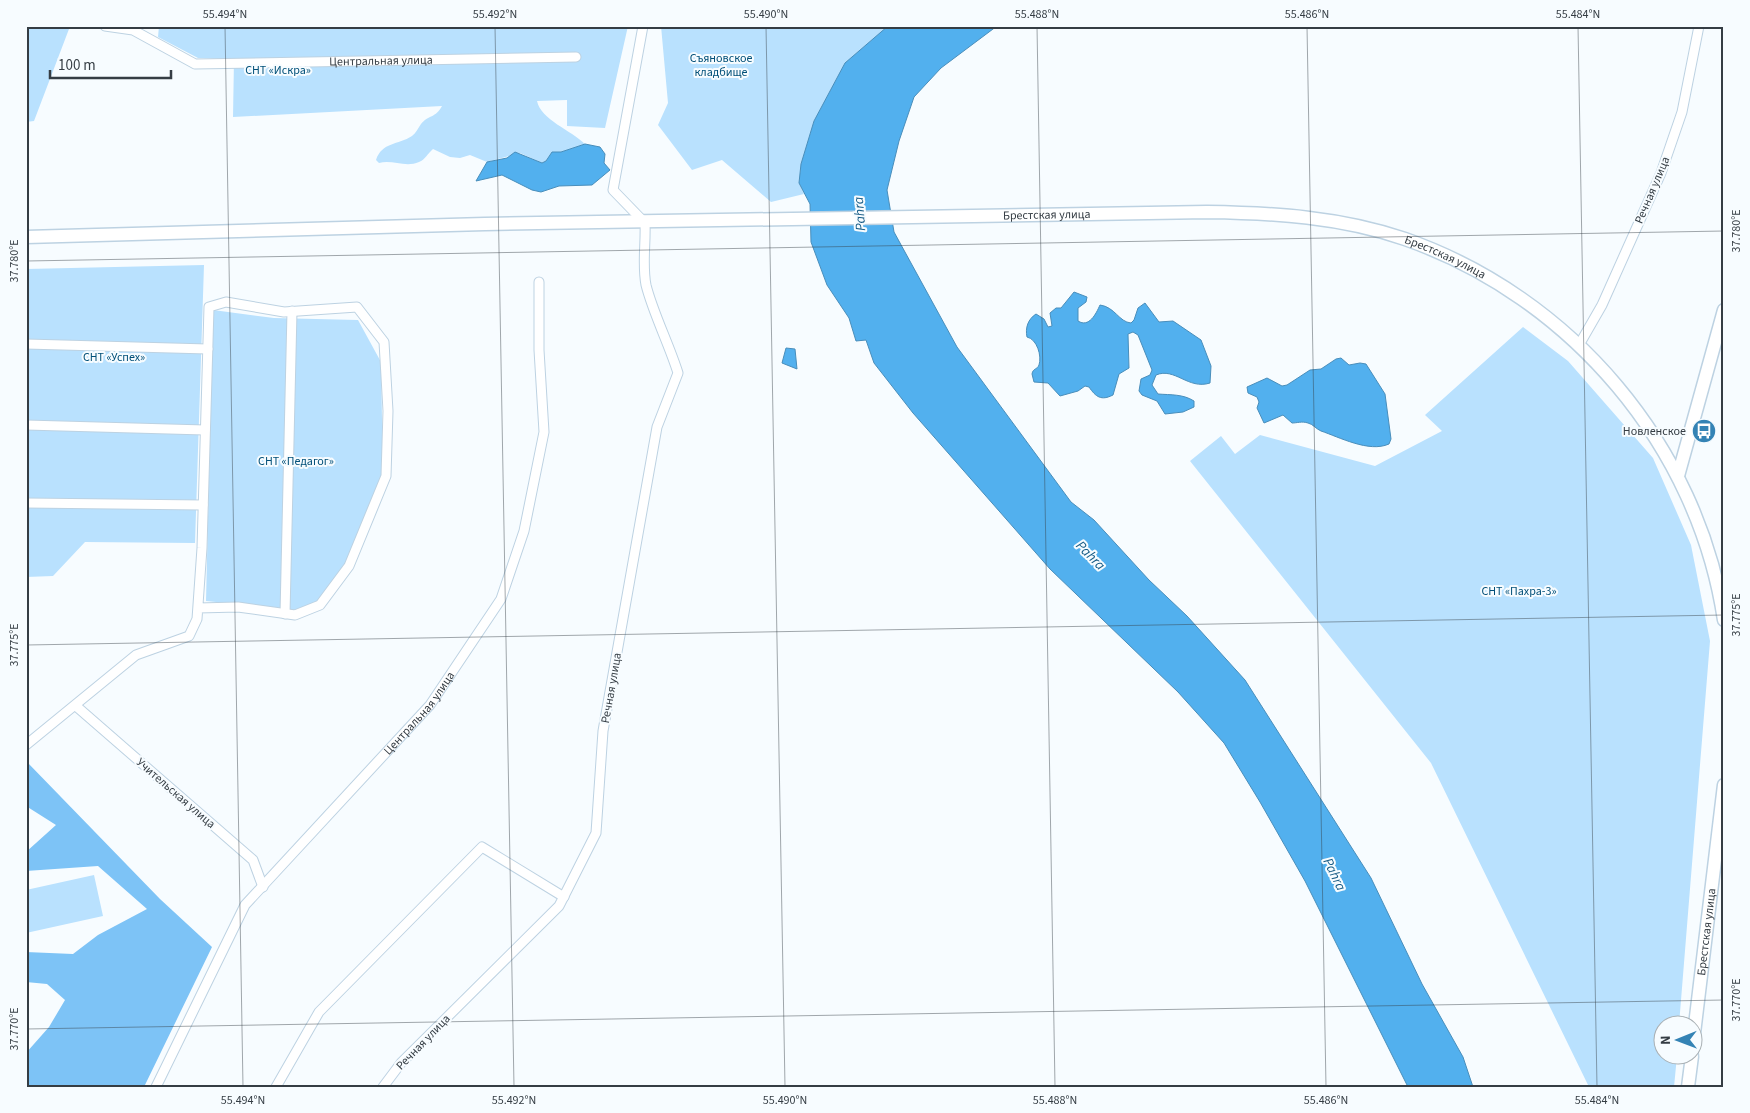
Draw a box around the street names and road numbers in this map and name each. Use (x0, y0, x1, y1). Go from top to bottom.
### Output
street label: Центральная улица (329, 52, 433, 71)
street label: Речная улица (1631, 154, 1674, 226)
street label: Брестская улица (1003, 206, 1091, 224)
street label: Брестская улица (1402, 232, 1489, 283)
street label: Речная улица (597, 651, 626, 725)
street label: Центральная улица (380, 668, 459, 759)
street label: Учительская улица (132, 754, 219, 833)
street label: Брестская улица (1693, 887, 1720, 977)
street label: Речная улица (392, 1011, 454, 1074)

